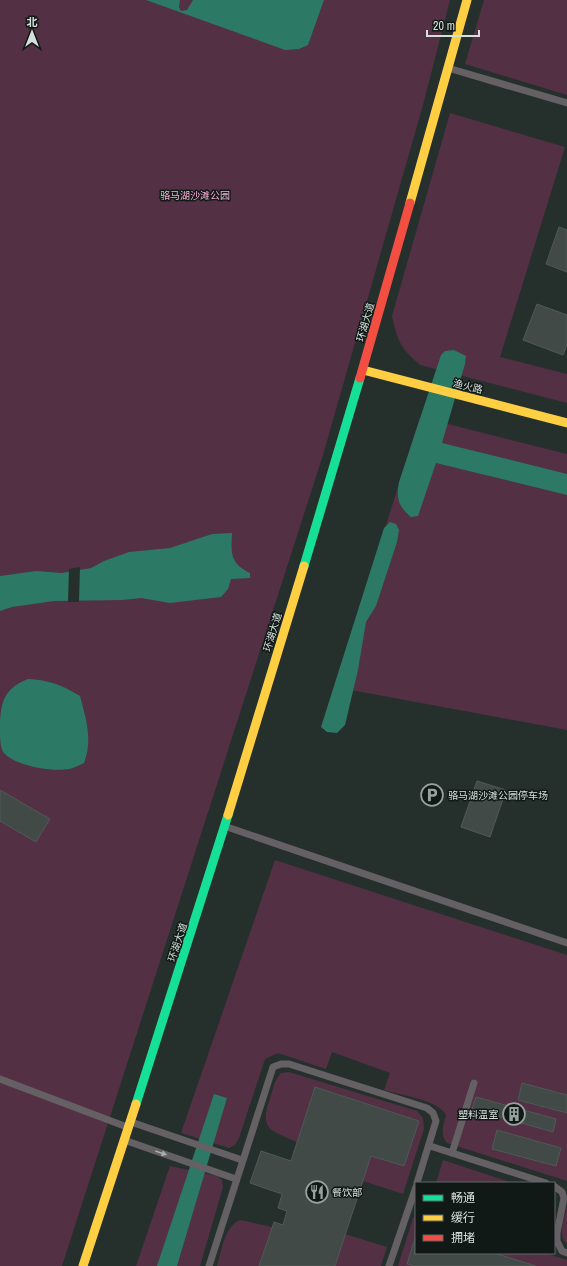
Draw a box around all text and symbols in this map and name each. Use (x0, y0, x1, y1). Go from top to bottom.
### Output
north arrow (12, 12, 52, 52)
scale bar (427, 12, 479, 38)
text: 北 (27, 15, 38, 29)
text: 20 m (433, 18, 455, 34)
park label: 骆马湖沙滩公园 (160, 189, 230, 202)
street label: 环湖大道 (354, 301, 377, 343)
street label: 渔火路 (452, 377, 484, 396)
street label: 环湖大道 (260, 611, 285, 653)
parking icon: 骆马湖沙滩公园停车场 (419, 782, 445, 808)
place label: 骆马湖沙滩公园停车场 (448, 789, 548, 802)
street label: 环湖大道 (165, 921, 190, 963)
building icon: 塑料温室 (501, 1101, 527, 1127)
place label: 塑料温室 (458, 1108, 498, 1121)
one-way arrow (155, 1150, 167, 1156)
restaurant icon: 餐饮部 (304, 1179, 330, 1205)
legend (415, 1182, 555, 1254)
place label: 餐饮部 (332, 1186, 362, 1199)
text: 畅通 (451, 1190, 475, 1206)
text: 缓行 (451, 1210, 475, 1226)
text: 拥堵 (451, 1230, 475, 1246)

